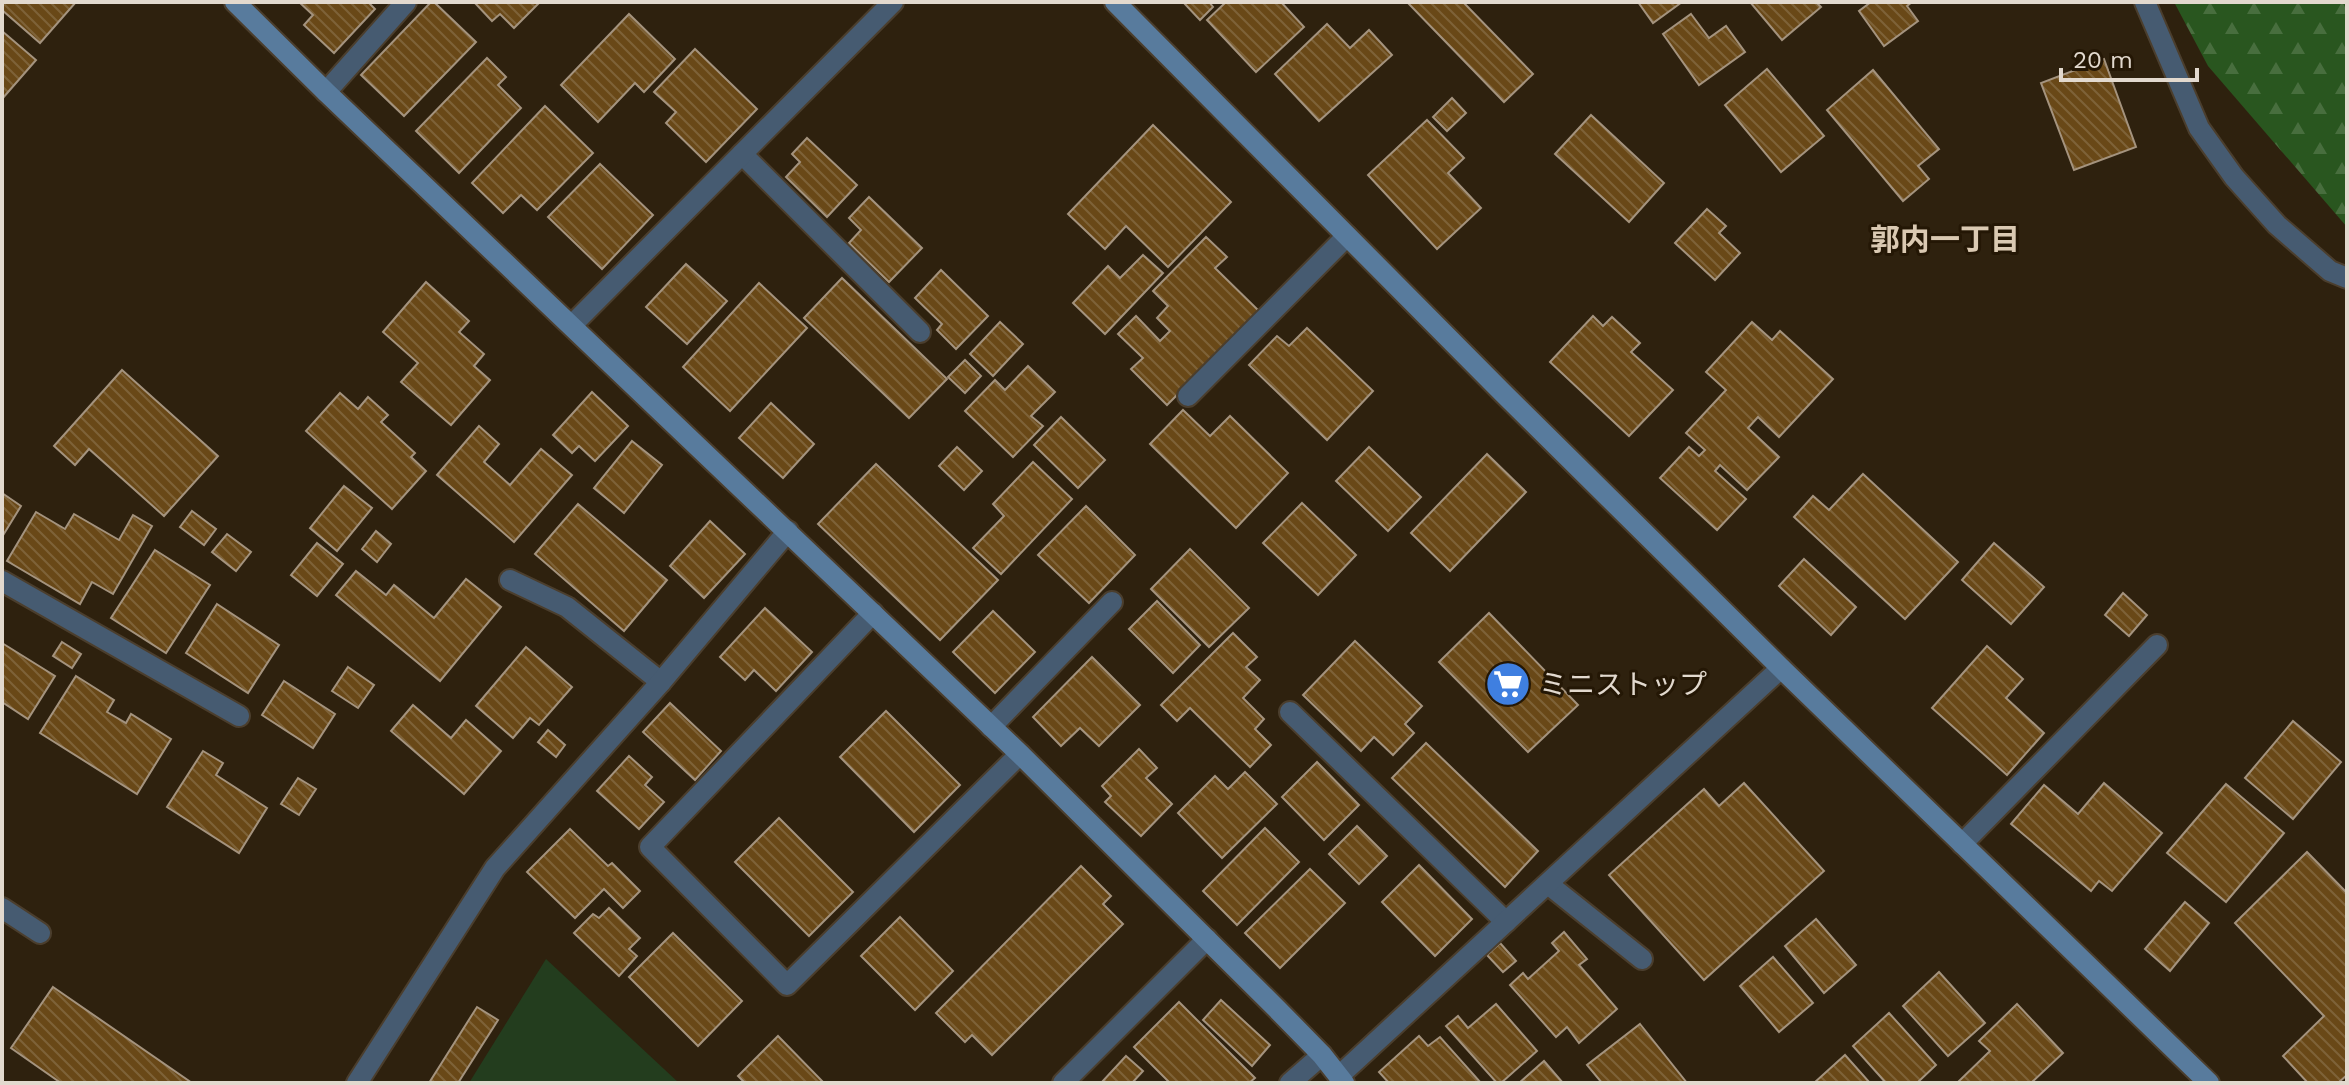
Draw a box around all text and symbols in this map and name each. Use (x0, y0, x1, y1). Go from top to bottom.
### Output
scale bar (2061, 32, 2197, 82)
text: 20 m (2073, 46, 2133, 74)
district label: 郭内一丁目 (1870, 222, 2020, 257)
supermarket icon: ミニストップ (1484, 660, 1532, 708)
place label: ミニストップ (1539, 668, 1707, 701)

